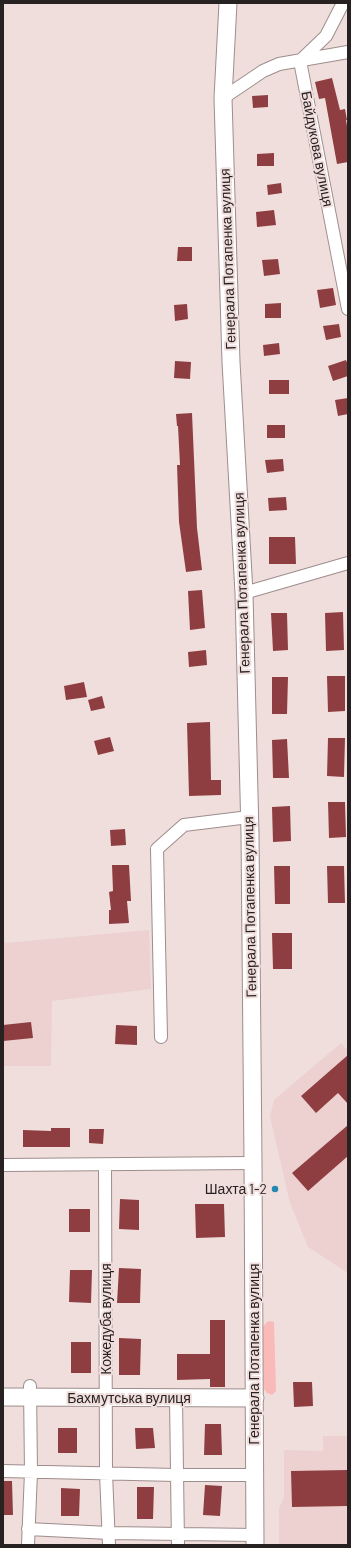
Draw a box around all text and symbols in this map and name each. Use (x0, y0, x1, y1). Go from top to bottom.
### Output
street label: Байдукова вулиця (298, 90, 336, 208)
street label: Генерала Потапенка вулиця (216, 168, 240, 350)
street label: Генерала Потапенка вулиця (230, 492, 254, 674)
street label: Генерала Потапенка вулиця (240, 816, 260, 998)
place label: Шахта 1-2 (205, 1181, 267, 1197)
marker: Шахта 1-2 (270, 1184, 280, 1194)
street label: Кожедуба вулиця (98, 1263, 114, 1375)
street label: Генерала Потапенка вулиця (246, 1263, 262, 1445)
street label: Бахмутська вулиця (67, 1390, 191, 1406)

